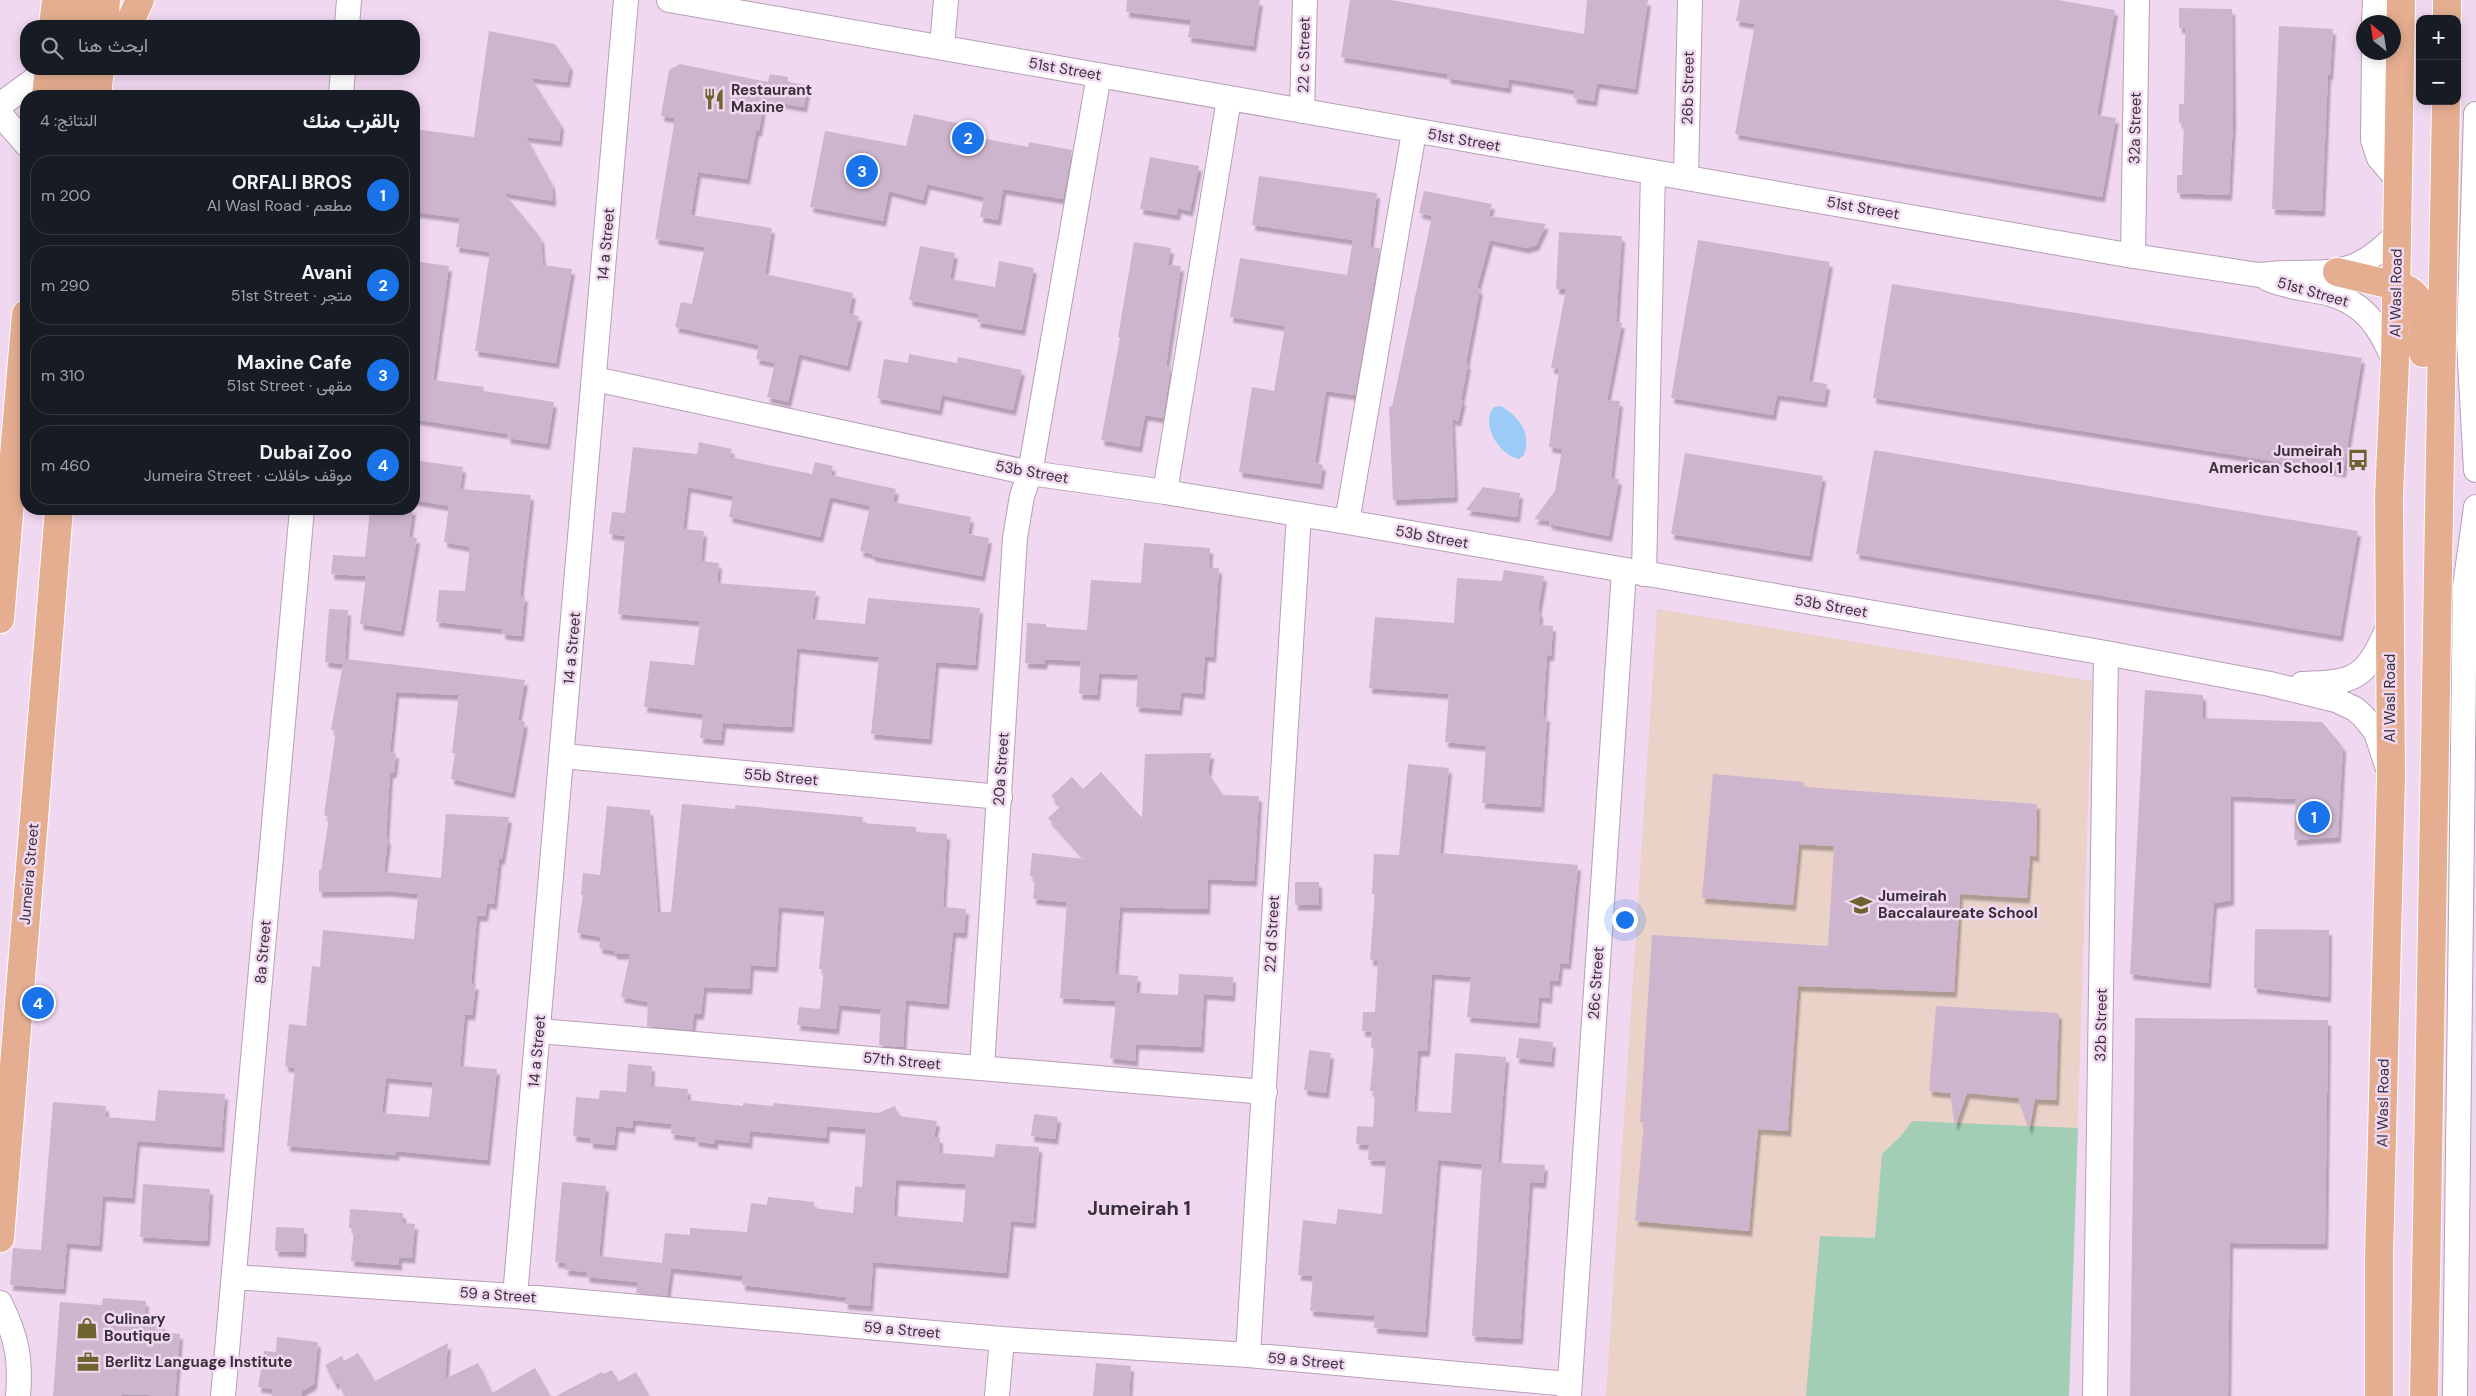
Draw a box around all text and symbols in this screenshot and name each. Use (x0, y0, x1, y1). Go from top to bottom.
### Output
north arrow (2356, 15, 2401, 60)
map controls (2416, 15, 2461, 105)
button: + (2416, 15, 2461, 60)
street label: 22 c Street (1293, 17, 1315, 93)
search box (20, 20, 420, 75)
text: ابحث هنا (78, 33, 148, 58)
icon: search (38, 34, 66, 62)
street label: 26b Street (1677, 51, 1699, 125)
street label: 51st Street (1027, 53, 1103, 85)
button: − (2416, 60, 2461, 105)
place label: Restaurant Maxine (731, 80, 812, 117)
restaurant icon: Restaurant Maxine (701, 86, 727, 112)
street label: 32a Street (2124, 92, 2146, 164)
text: بالقرب منك (303, 107, 400, 135)
text: النتائج: 4 (40, 110, 97, 131)
pin: 2 (952, 119, 984, 157)
street label: 51st Street (1426, 124, 1502, 156)
pin: 3 (846, 152, 878, 190)
text: ORFALI BROS (232, 170, 352, 195)
text: 200 m (41, 185, 90, 206)
text: 1 (380, 185, 386, 206)
street label: 51st Street (1825, 192, 1901, 224)
text: مطعم · Al Wasl Road (207, 195, 352, 216)
street label: 14 a Street (593, 207, 619, 281)
street label: Al Wasl Road (2385, 248, 2407, 338)
text: Avani (301, 260, 352, 285)
street label: 51st Street (2275, 272, 2351, 312)
text: 290 m (41, 275, 90, 296)
text: 2 (378, 275, 388, 296)
text: متجر · 51st Street (231, 285, 352, 306)
text: Maxine Cafe (237, 350, 352, 375)
text: 310 m (41, 365, 85, 386)
text: 3 (378, 365, 388, 386)
text: مقهى · 51st Street (227, 375, 352, 396)
text: Dubai Zoo (259, 440, 352, 465)
place label: Jumeirah American School 1 (2209, 441, 2342, 478)
bus stop icon: Jumeirah American School 1 (2345, 447, 2371, 473)
text: 460 m (41, 455, 90, 476)
text: 4 (378, 455, 388, 476)
street label: 53b Street (994, 456, 1070, 488)
text: موقف حافلات · Jumeira Street (144, 465, 352, 486)
street label: 53b Street (1394, 521, 1470, 553)
street label: 53b Street (1793, 590, 1869, 622)
street label: 14 a Street (559, 611, 585, 685)
street label: Al Wasl Road (2380, 653, 2400, 743)
street label: 20a Street (988, 732, 1014, 806)
street label: 55b Street (743, 764, 819, 790)
pin: 1 (2298, 798, 2330, 836)
street label: Jumeira Street (15, 822, 43, 926)
place label: Jumeirah Baccalaureate School (1878, 886, 2038, 923)
school or university icon: Jumeirah Baccalaureate School (1848, 892, 1874, 918)
street label: 22 d Street (1260, 895, 1284, 973)
your location (1612, 907, 1638, 933)
street label: 8a Street (250, 919, 276, 985)
street label: 26c Street (1583, 946, 1609, 1020)
pin: 4 (22, 984, 54, 1022)
street label: 32b Street (2090, 988, 2112, 1062)
street label: 14 a Street (524, 1014, 550, 1088)
street label: 57th Street (862, 1048, 942, 1074)
street label: Al Wasl Road (2372, 1058, 2394, 1148)
district label: Jumeirah 1 (1087, 1195, 1191, 1221)
street label: 59 a Street (459, 1282, 537, 1308)
place label: Culinary Boutique (104, 1309, 171, 1346)
shop icon: Culinary Boutique (74, 1315, 100, 1341)
street label: 59 a Street (863, 1317, 941, 1343)
street label: 59 a Street (1267, 1348, 1345, 1374)
office icon: Berlitz Language Institute (75, 1349, 101, 1375)
place label: Berlitz Language Institute (105, 1352, 293, 1372)

